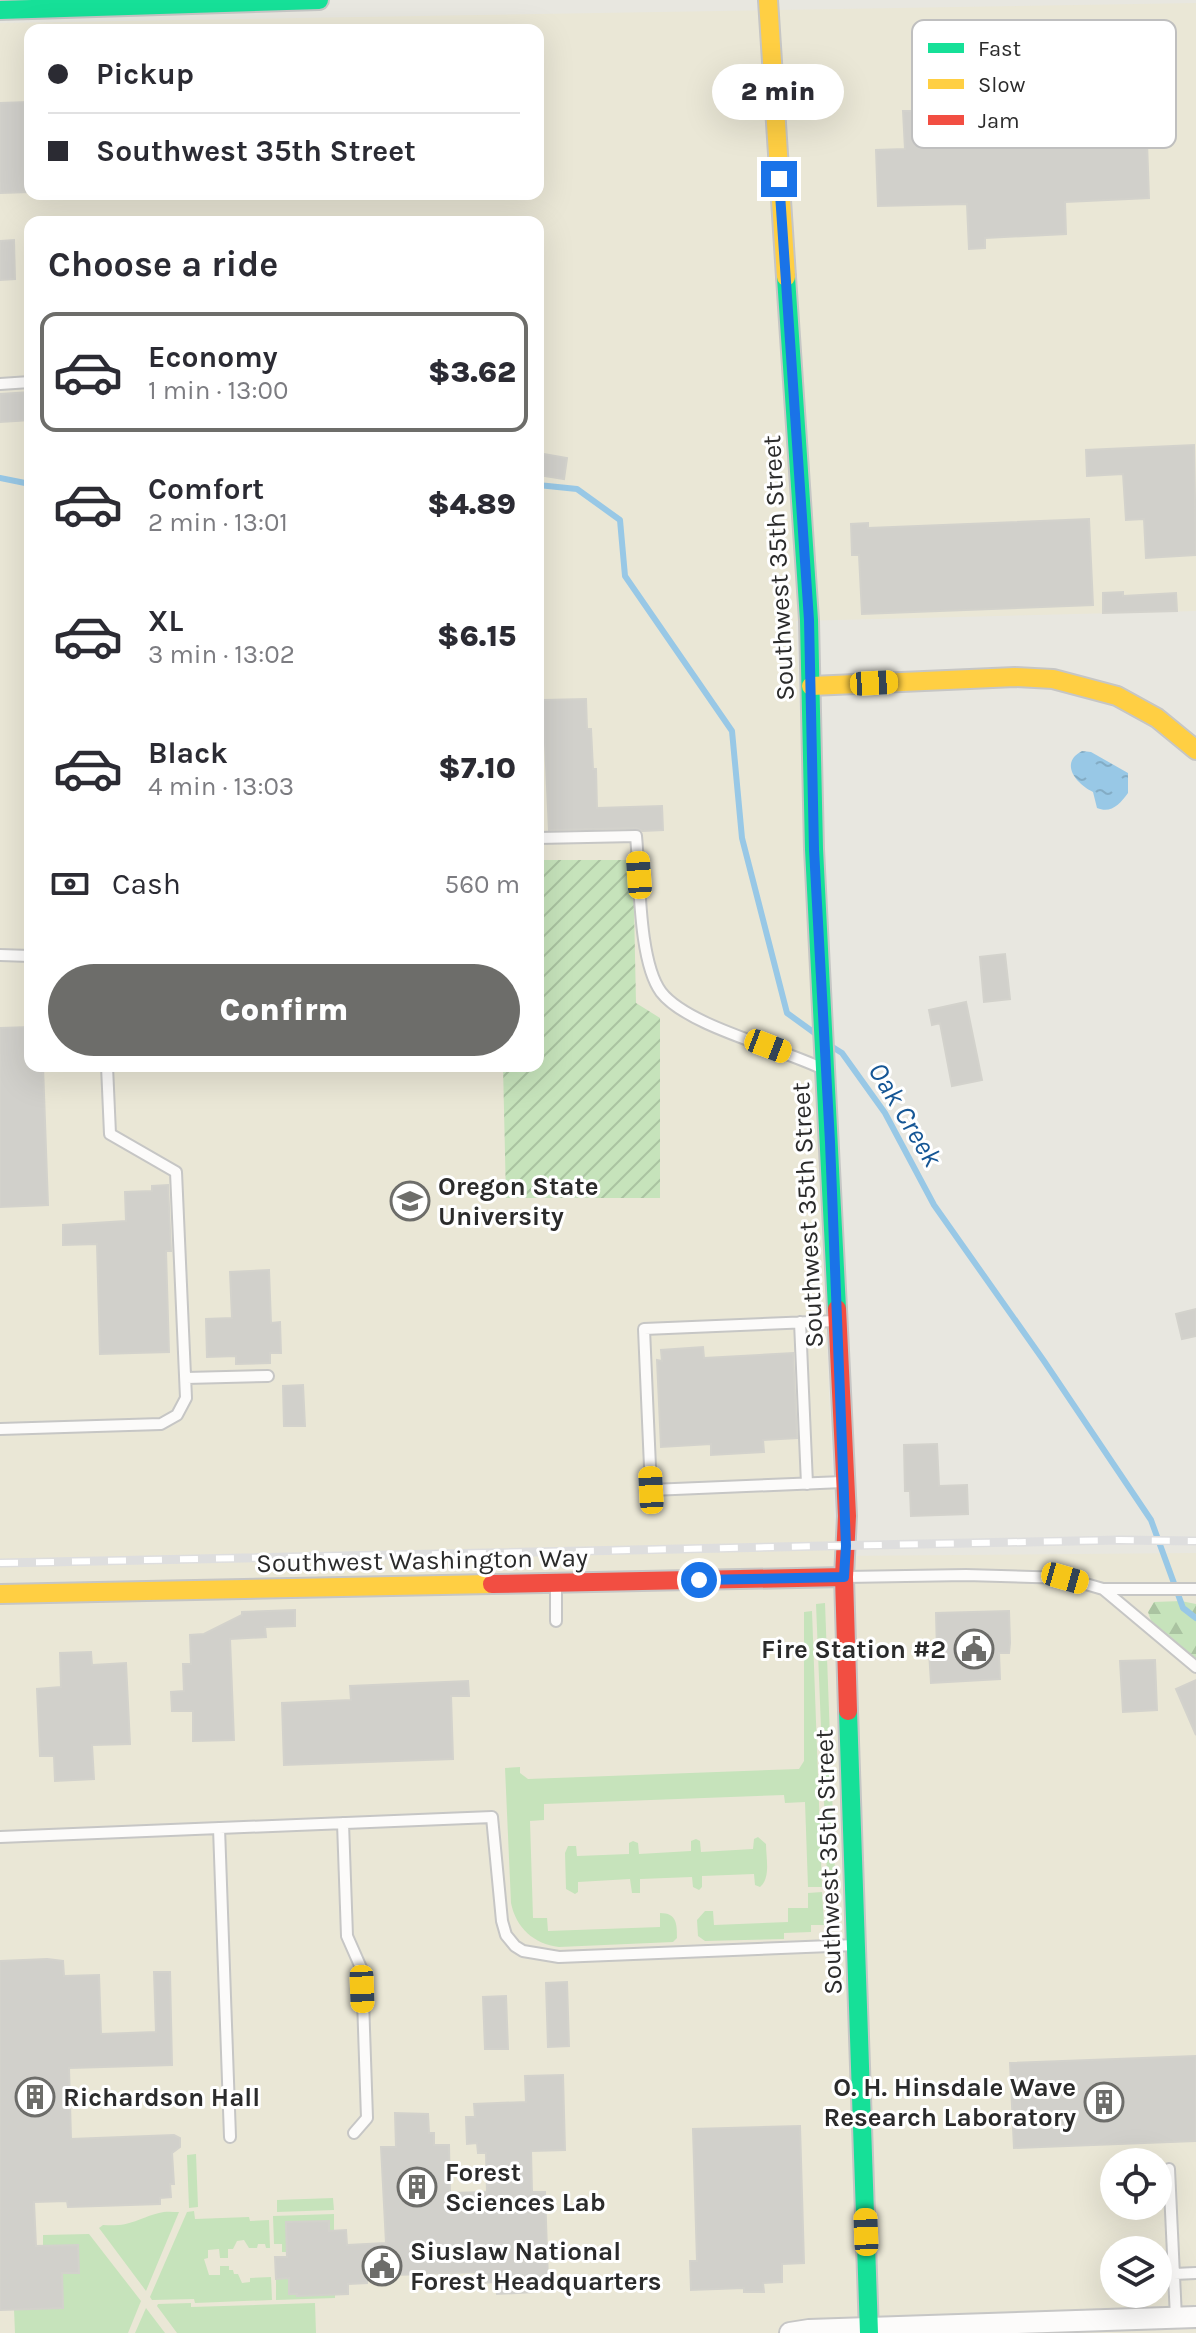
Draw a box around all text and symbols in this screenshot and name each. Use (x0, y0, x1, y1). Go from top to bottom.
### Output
legend (912, 20, 1176, 148)
text: Fast (978, 36, 1021, 62)
text: Pickup (96, 56, 194, 92)
callout: 2 min (713, 63, 845, 119)
text: Slow (978, 72, 1025, 98)
text: 2 min (741, 76, 815, 107)
text: Jam (978, 108, 1020, 134)
text: Southwest 35th Street (96, 133, 416, 169)
route end (761, 161, 797, 197)
text: Choose a ride (48, 243, 278, 285)
icon: car (52, 336, 124, 408)
text: Economy (148, 339, 278, 375)
text: $3.62 (428, 354, 516, 390)
text: 1 min · 13:00 (148, 375, 288, 406)
street label: Southwest 35th Street (756, 434, 801, 702)
icon: car (52, 468, 124, 540)
text: Comfort (148, 471, 264, 507)
text: $4.89 (427, 486, 516, 522)
text: 2 min · 13:01 (148, 507, 288, 538)
icon: car (52, 600, 124, 672)
text: XL (148, 603, 183, 639)
text: $6.15 (437, 618, 516, 654)
text: 3 min · 13:02 (148, 639, 295, 670)
car (849, 670, 899, 696)
icon: car (52, 732, 124, 804)
text: Black (148, 735, 228, 771)
text: $7.10 (438, 750, 516, 786)
text: 4 min · 13:03 (148, 771, 294, 802)
car (625, 850, 653, 900)
icon: cash (48, 862, 92, 906)
text: Cash (112, 866, 181, 902)
text: 560 m (445, 869, 520, 900)
button: Confirm (48, 964, 520, 1056)
car (741, 1026, 795, 1066)
water label: Oak Creek (862, 1056, 950, 1173)
street label: Southwest 35th Street (785, 1081, 830, 1349)
place label: Oregon State University (438, 1171, 598, 1232)
school or university icon: Oregon State University (389, 1180, 431, 1222)
car (638, 1465, 664, 1515)
street label: Southwest Washington Way (256, 1542, 588, 1579)
car (1039, 1560, 1091, 1596)
route start (681, 1562, 717, 1598)
public building icon: Fire Station #2 (953, 1628, 995, 1670)
place label: Fire Station #2 (761, 1634, 946, 1665)
street label: Southwest 35th Street (808, 1728, 849, 1995)
car (349, 1965, 375, 2013)
place label: O. H. Hinsdale Wave Research Laboratory (824, 2072, 1076, 2133)
building icon: Richardson Hall (14, 2076, 56, 2118)
building icon: O. H. Hinsdale Wave Research Laboratory (1083, 2081, 1125, 2123)
place label: Richardson Hall (63, 2082, 260, 2113)
map controls (1100, 2148, 1172, 2308)
button: locate (1100, 2148, 1172, 2220)
place label: Forest Sciences Lab (445, 2157, 606, 2218)
building icon: Forest Sciences Lab (396, 2166, 438, 2208)
car (853, 2208, 879, 2256)
place label: Siuslaw National Forest Headquarters (410, 2236, 661, 2297)
button: layers (1100, 2236, 1172, 2308)
public building icon: Siuslaw National Forest Headquarters (361, 2245, 403, 2287)

